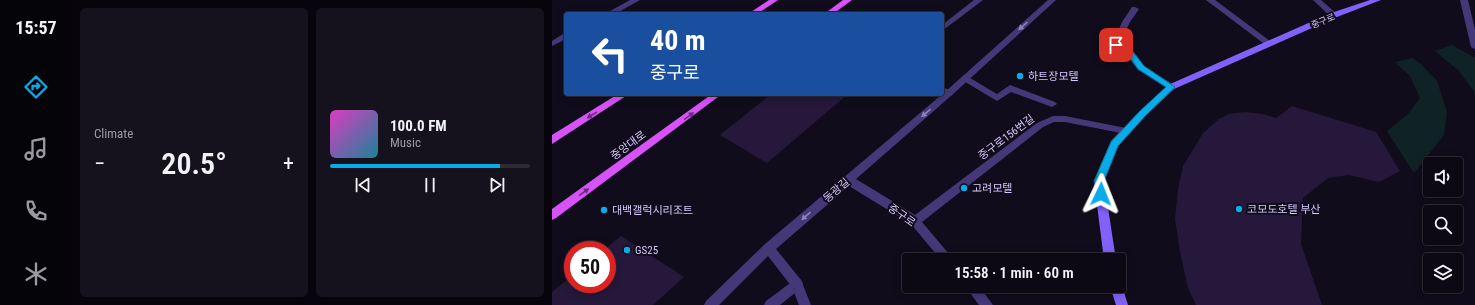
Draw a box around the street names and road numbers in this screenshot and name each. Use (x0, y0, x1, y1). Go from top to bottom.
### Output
street label: 중구로 (1310, 12, 1336, 30)
street label: 중구로156번길 (976, 112, 1037, 163)
street label: 중앙대로 (608, 128, 648, 163)
street label: 동광길 (821, 176, 852, 205)
street label: 중구로 (886, 201, 918, 229)

